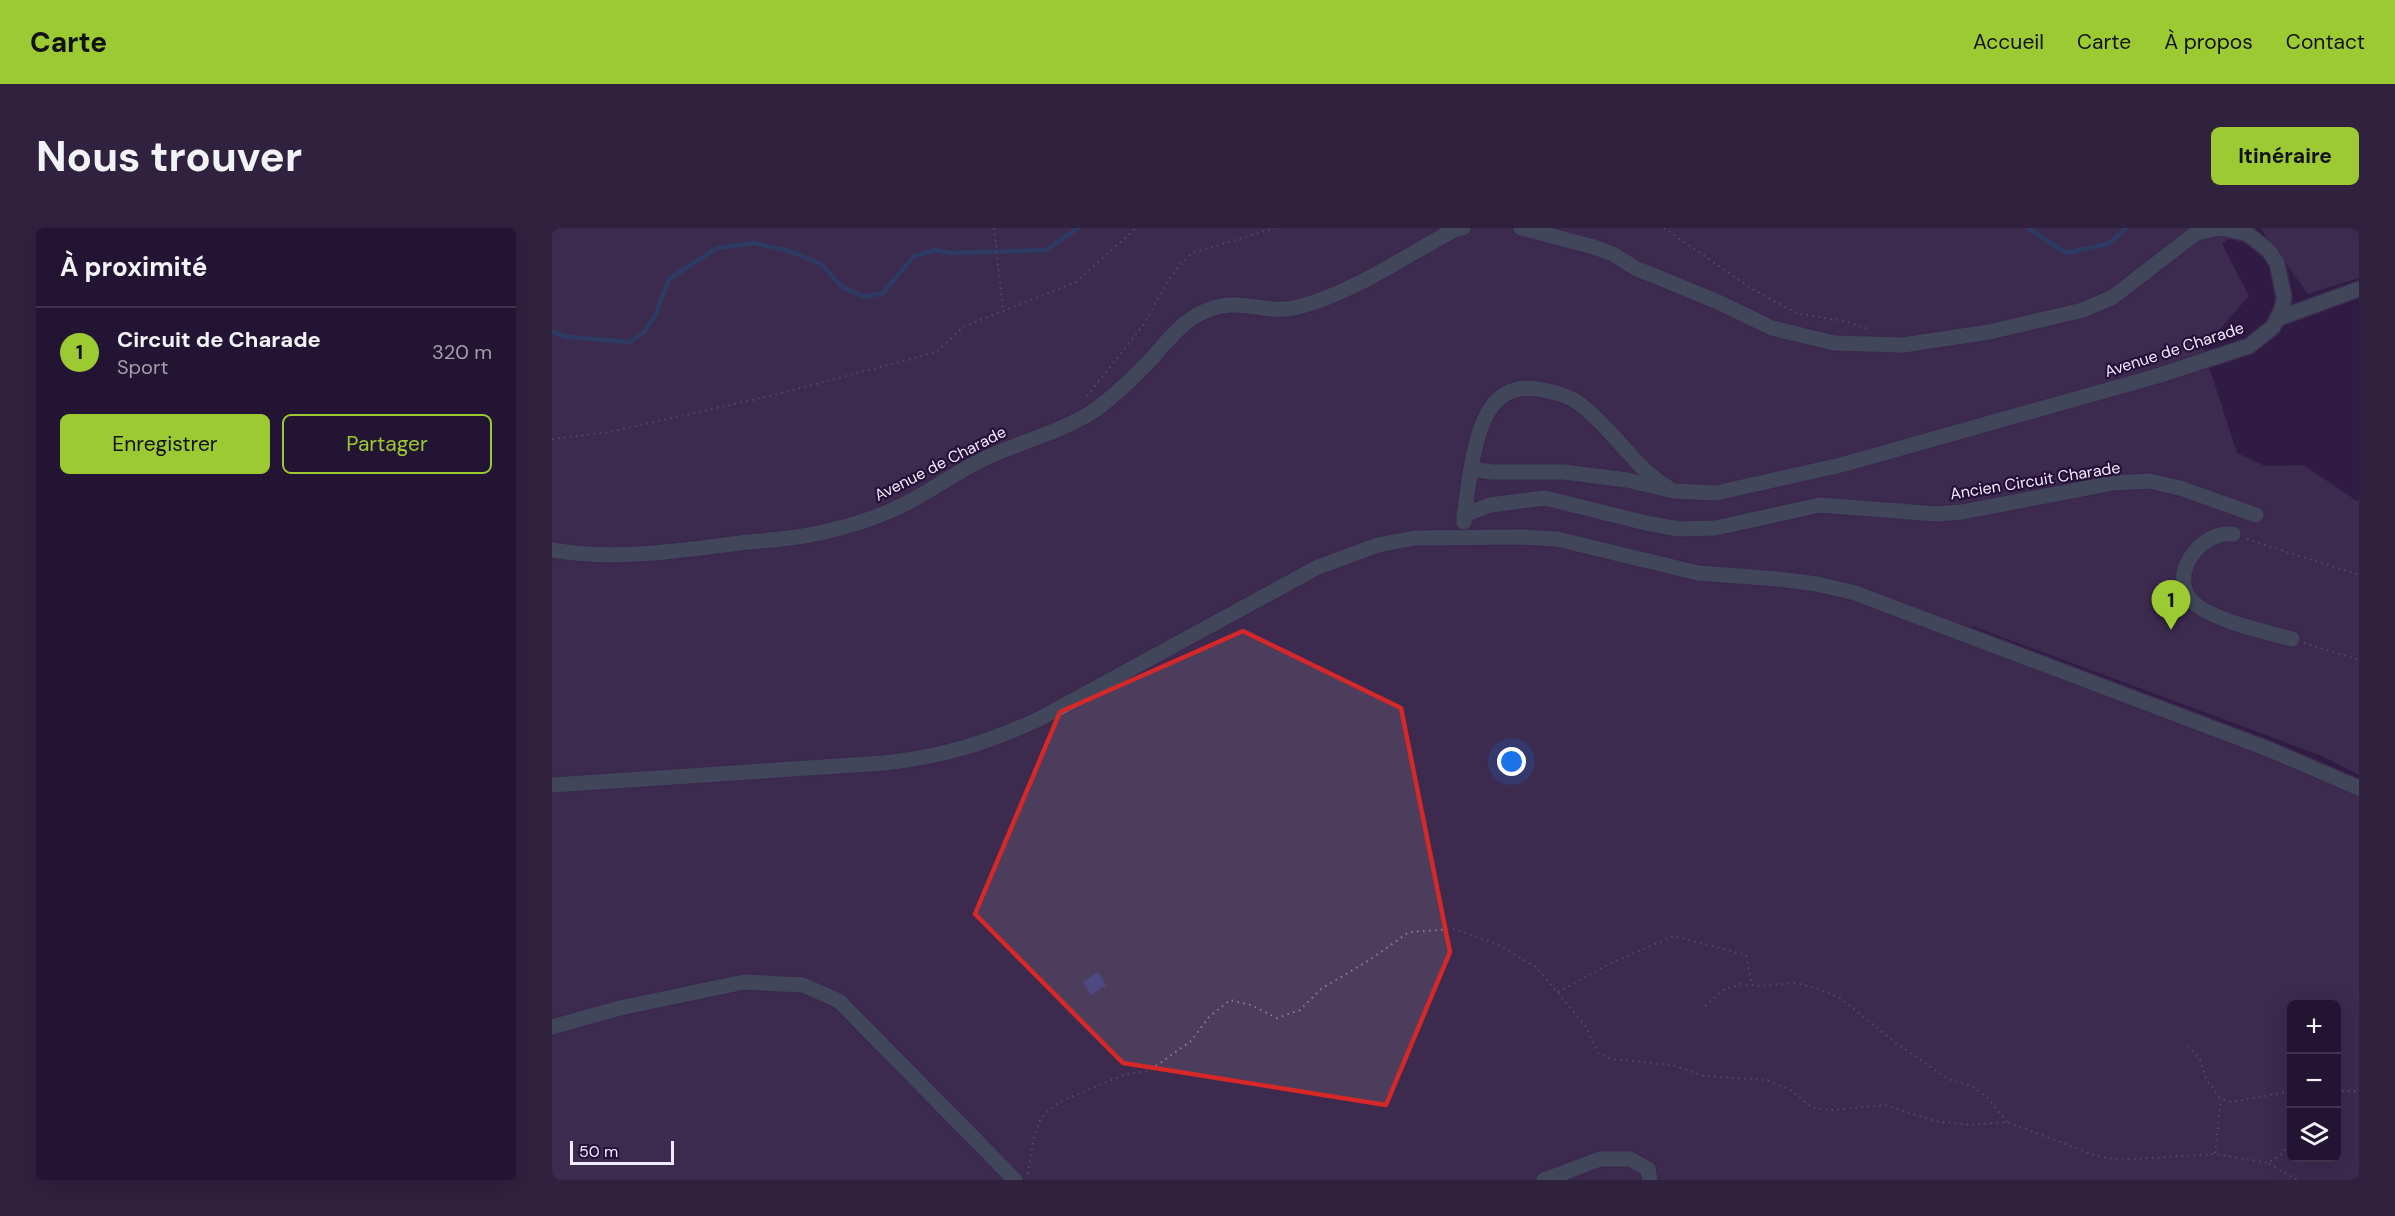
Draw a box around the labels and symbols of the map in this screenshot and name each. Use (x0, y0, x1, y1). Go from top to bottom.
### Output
street label: Avenue de Charade (2102, 317, 2246, 382)
street label: Avenue de Charade (871, 421, 1010, 506)
street label: Ancien Circuit Charade (1948, 457, 2122, 504)
pin: 1 (2152, 580, 2190, 630)
your location (1497, 747, 1526, 776)
scale bar (570, 1138, 674, 1166)

